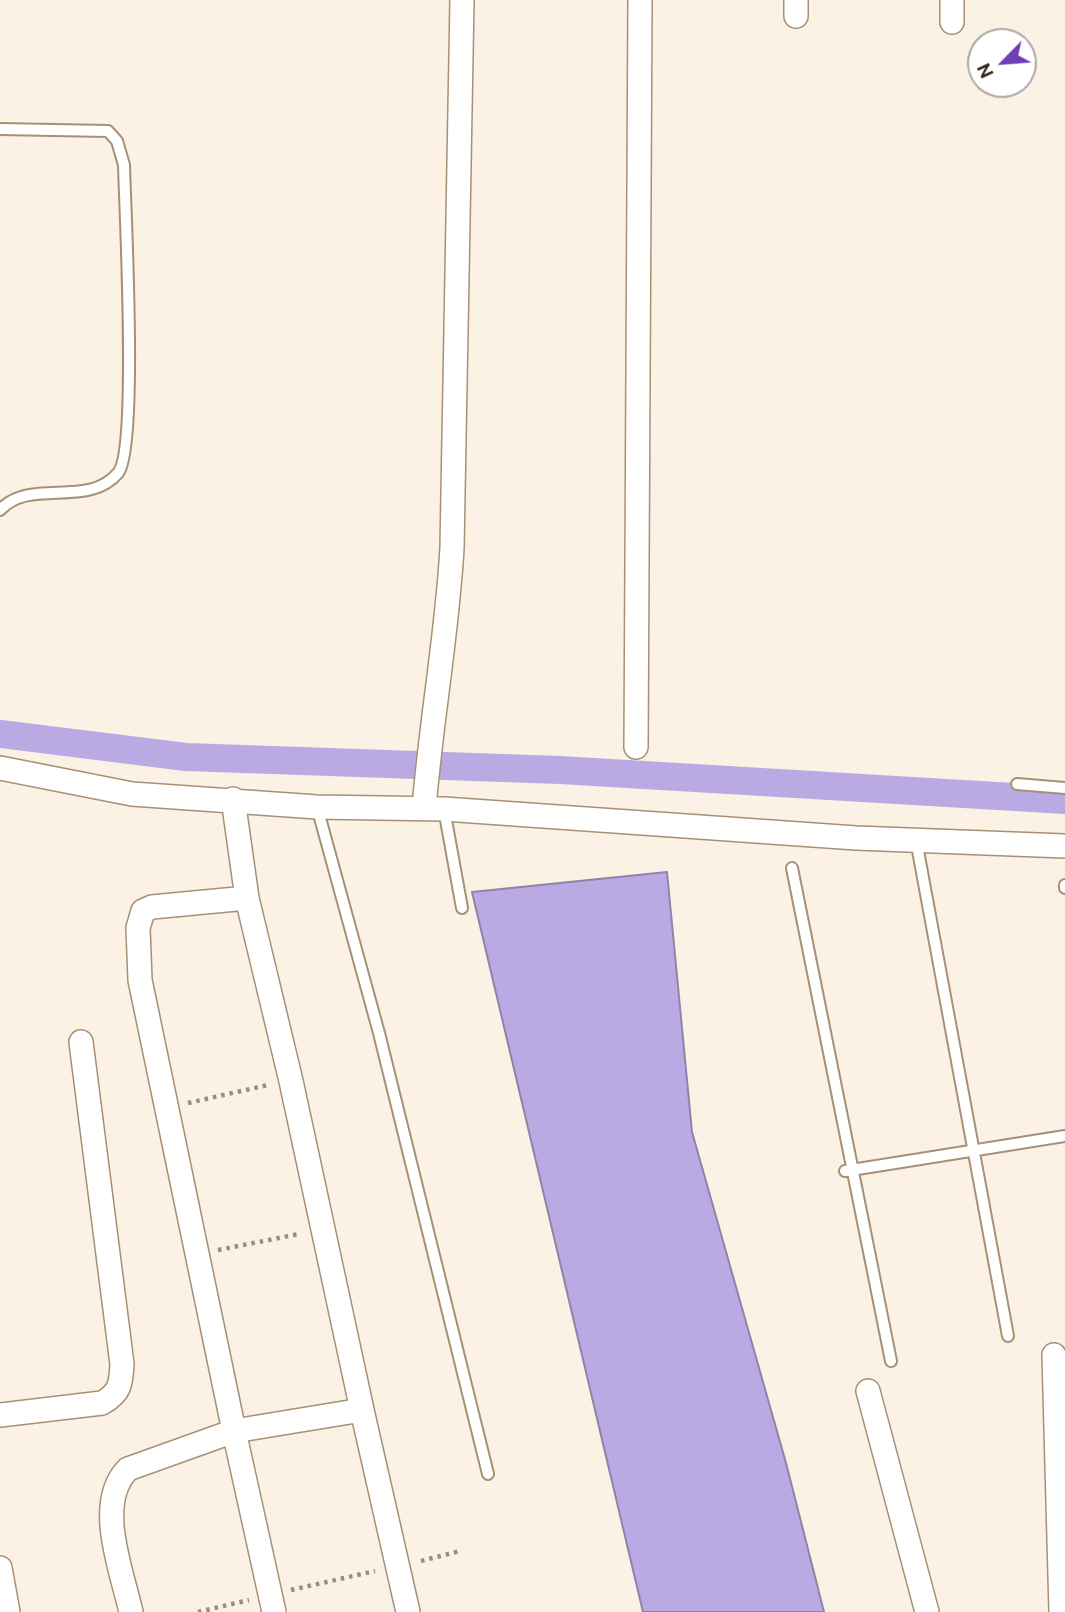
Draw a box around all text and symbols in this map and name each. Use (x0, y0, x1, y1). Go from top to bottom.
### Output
north arrow (967, 28, 1037, 98)
text: N (972, 60, 998, 82)

